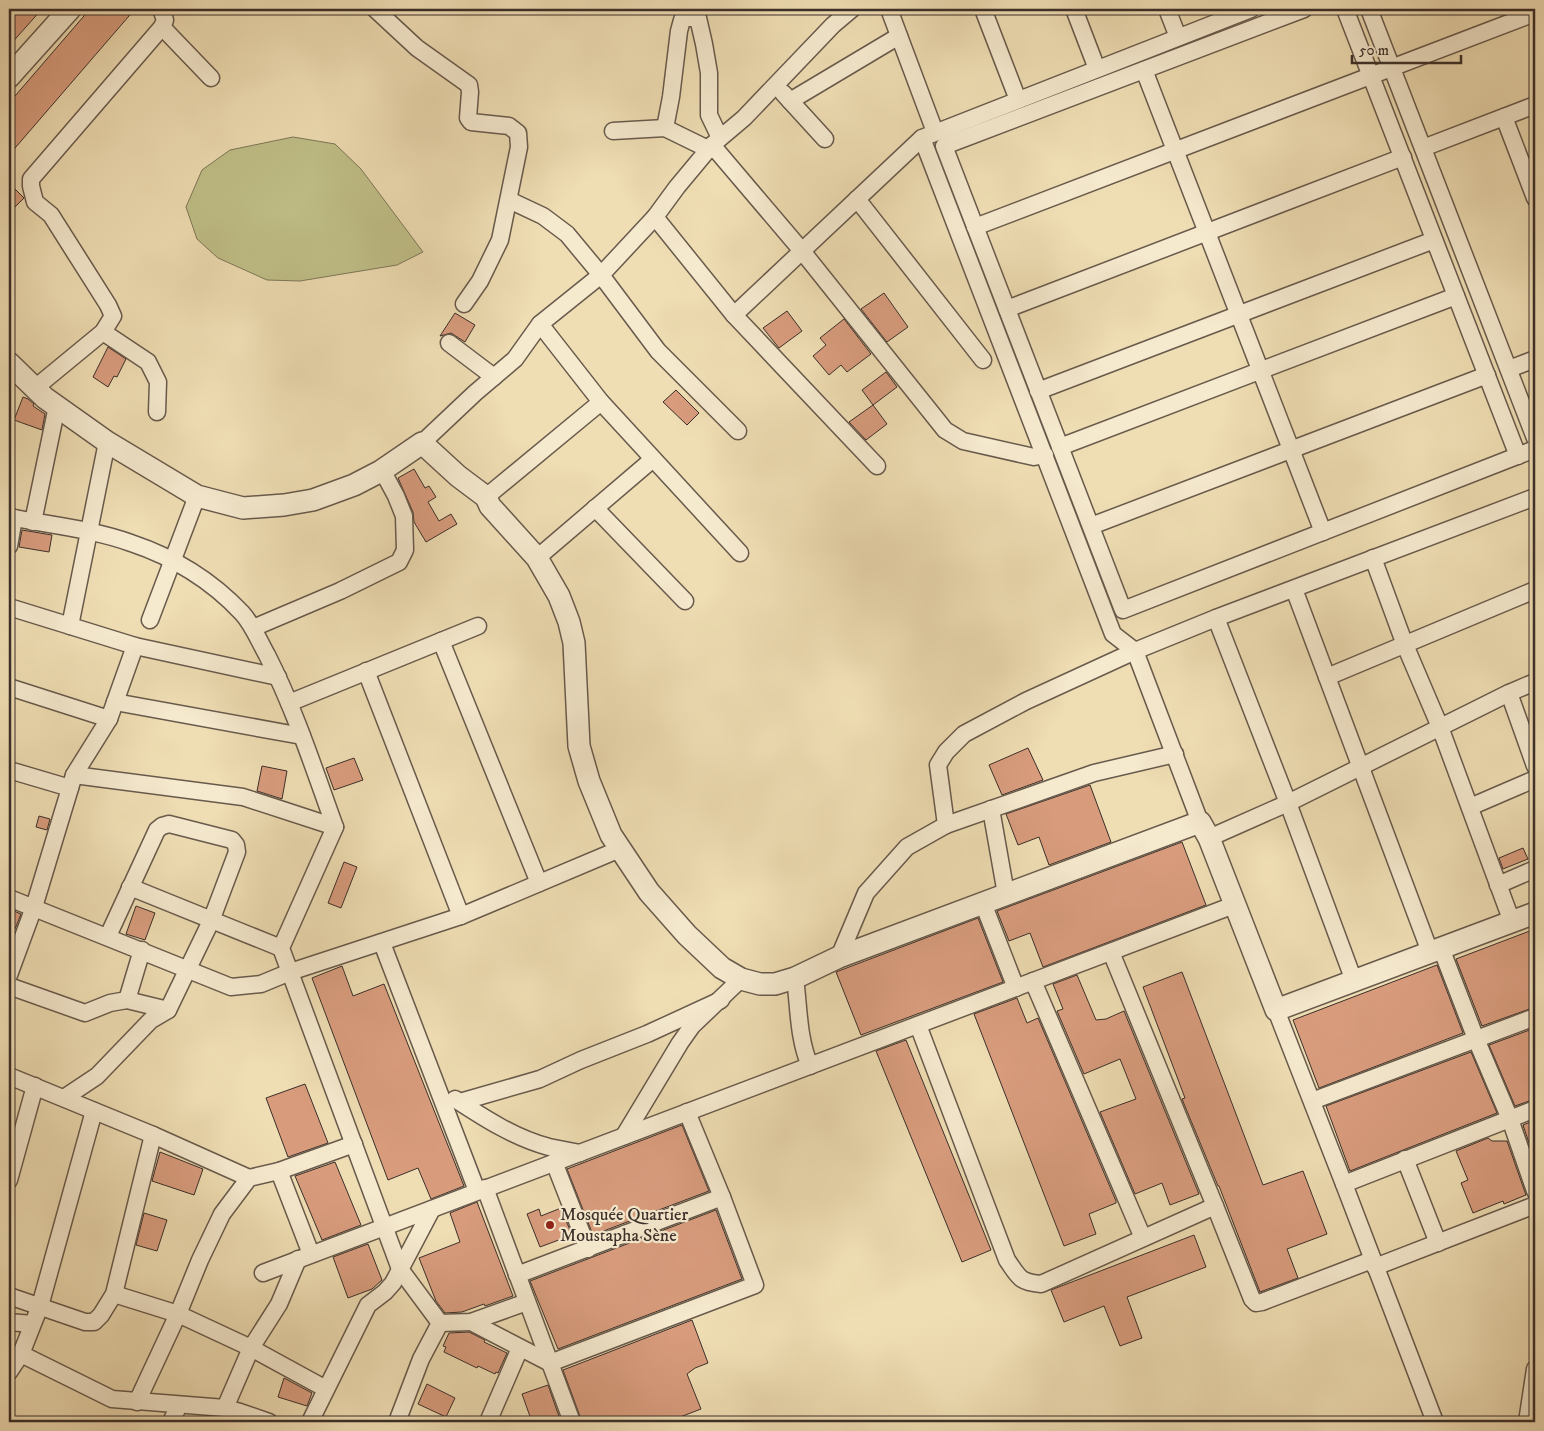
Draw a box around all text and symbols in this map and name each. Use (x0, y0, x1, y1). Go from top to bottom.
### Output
scale bar (1352, 32, 1460, 64)
text: 50 m (1359, 41, 1389, 60)
place label: Mosquée Quartier Moustapha Sène (560, 1204, 689, 1247)
marker: Mosquée Quartier Moustapha Sène (544, 1219, 556, 1231)

